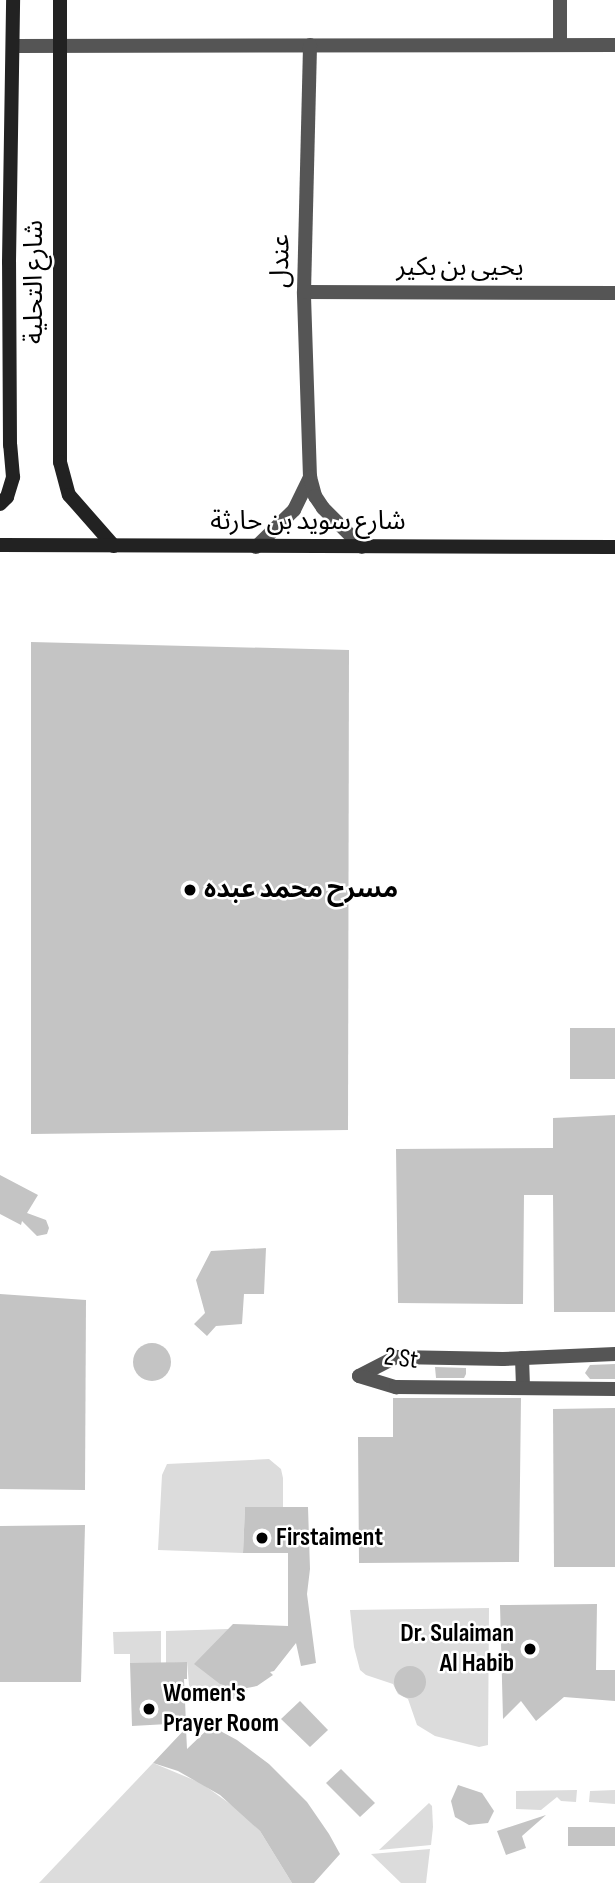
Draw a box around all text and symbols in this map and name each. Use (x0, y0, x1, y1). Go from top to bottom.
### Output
street label: شارع التحلية (19, 220, 51, 344)
street label: عندل (265, 234, 297, 288)
street label: يحيى بن بكير (396, 252, 524, 284)
street label: شارع سويد بن حارثة (210, 506, 406, 538)
place label: مسرح محمد عبده (204, 874, 398, 906)
marker: مسرح محمد عبده (182, 882, 198, 898)
street label: 2 St (382, 1341, 420, 1377)
place label: Firstaiment (276, 1522, 383, 1554)
marker: Firstaiment (254, 1530, 270, 1546)
place label: Dr. Sulaiman Al Habib (400, 1618, 514, 1680)
marker: Dr. Sulaiman Al Habib (520, 1639, 540, 1659)
place label: Women's Prayer Room (163, 1678, 279, 1740)
marker: Women's Prayer Room (141, 1701, 157, 1717)

